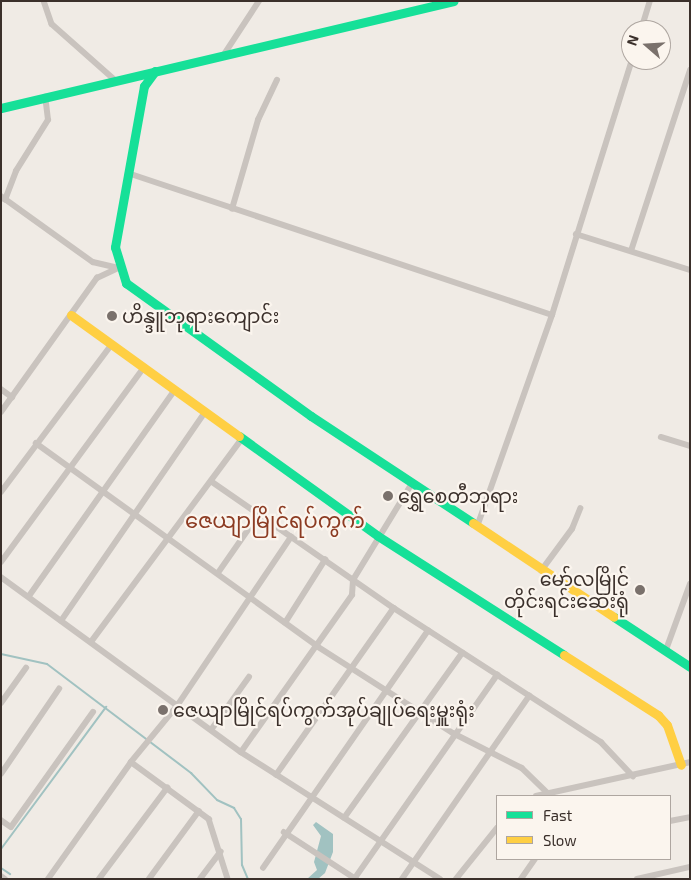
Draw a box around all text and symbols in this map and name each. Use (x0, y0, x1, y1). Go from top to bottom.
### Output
north arrow (621, 20, 671, 70)
text: N (623, 33, 642, 48)
place label: ဟိန္ဒူဘုရားကျောင်း (122, 305, 279, 327)
marker: ဟိန္ဒူဘုရားကျောင်း (106, 310, 118, 322)
place label: ရွှေစေတီဘုရား (398, 485, 518, 507)
marker: ရွှေစေတီဘုရား (382, 490, 394, 502)
district label: ဇေယျာမြိုင်ရပ်ကွက် (185, 507, 365, 533)
place label: မော်လမြိုင် တိုင်းရင်းဆေးရုံ (504, 568, 629, 612)
marker: မော်လမြိုင် တိုင်းရင်းဆေးရုံ (633, 583, 647, 597)
place label: ဇေယျာမြိုင်ရပ်ကွက်အုပ်ချုပ်ရေးမှူးရုံး (173, 699, 475, 721)
marker: ဇေယျာမြိုင်ရပ်ကွက်အုပ်ချုပ်ရေးမှူးရုံး (157, 704, 169, 716)
legend (496, 795, 671, 860)
text: Fast (543, 806, 572, 824)
text: Slow (543, 831, 577, 849)

